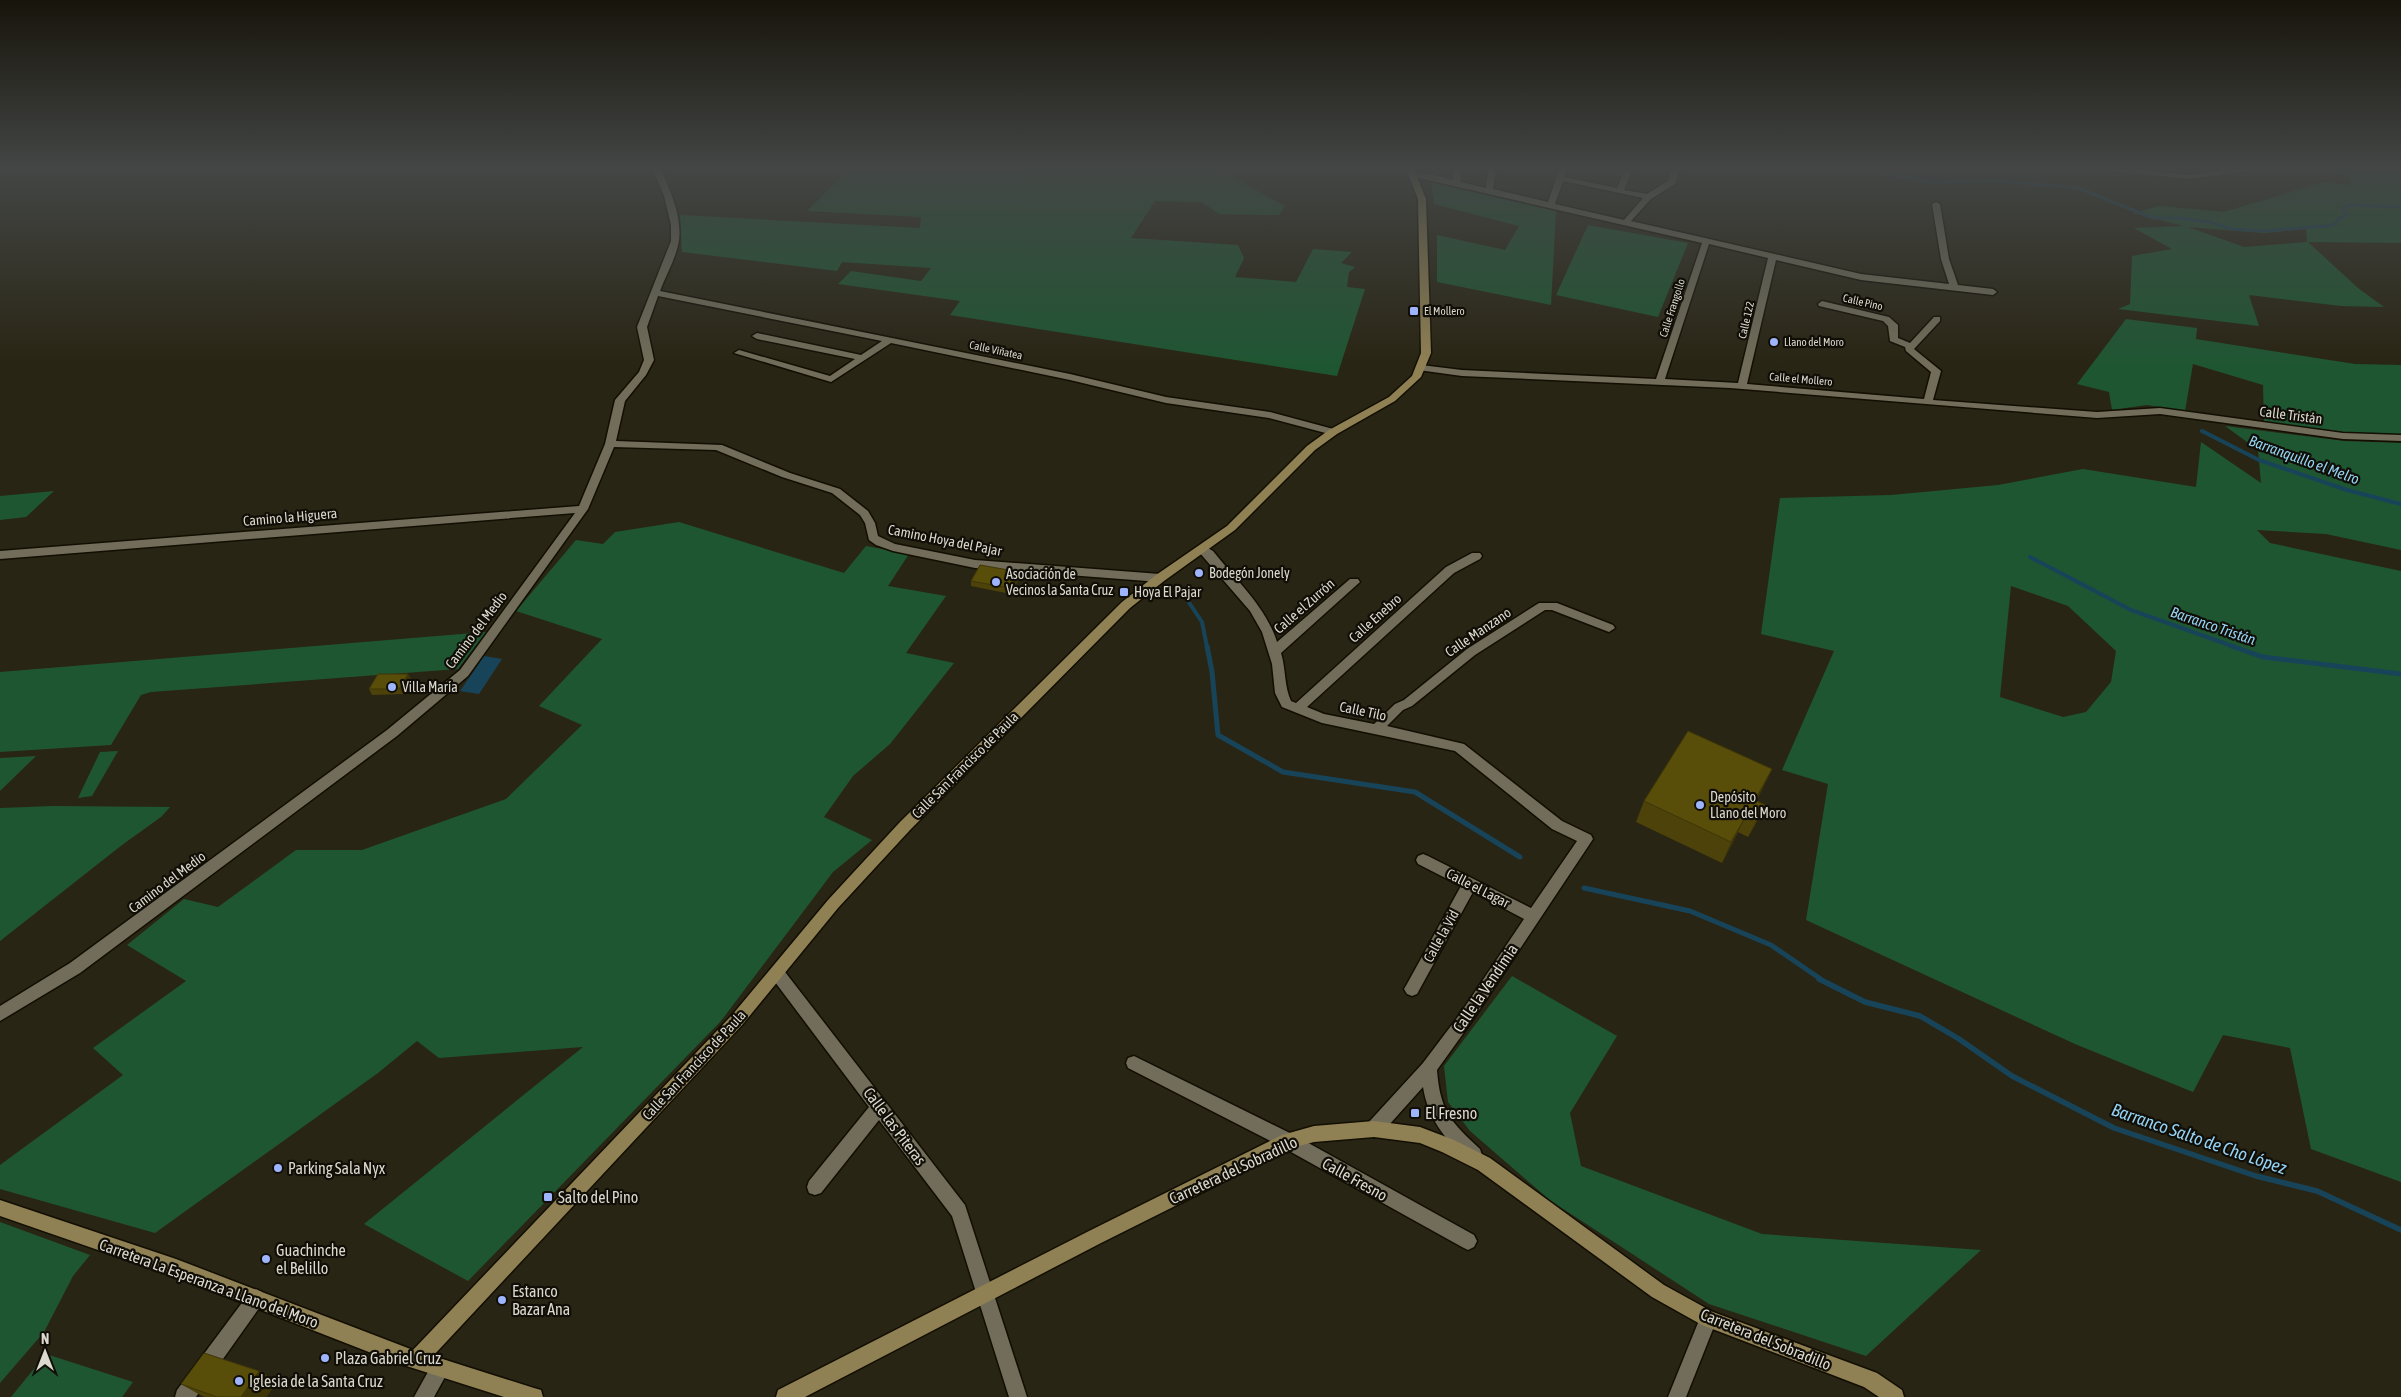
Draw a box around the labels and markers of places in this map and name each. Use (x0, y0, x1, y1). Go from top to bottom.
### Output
marker: El Mollero (1408, 305, 1420, 317)
place label: El Mollero (1424, 305, 1465, 317)
marker: Llano del Moro (1768, 336, 1780, 348)
place label: Llano del Moro (1784, 336, 1844, 348)
place label: Bodegón Jonely (1209, 565, 1290, 581)
place label: Asociación de Vecinos la Santa Cruz (1006, 566, 1113, 598)
marker: Bodegón Jonely (1193, 567, 1205, 579)
marker: Asociación de Vecinos la Santa Cruz (990, 576, 1002, 588)
place label: Hoya El Pajar (1134, 584, 1202, 600)
marker: Hoya El Pajar (1118, 586, 1130, 598)
place label: Villa María (402, 679, 458, 695)
marker: Villa María (386, 681, 398, 693)
place label: Depósito Llano del Moro (1710, 789, 1786, 821)
marker: Depósito Llano del Moro (1694, 799, 1706, 811)
place label: El Fresno (1425, 1104, 1477, 1122)
marker: El Fresno (1409, 1107, 1421, 1119)
place label: Parking Sala Nyx (288, 1159, 386, 1178)
marker: Parking Sala Nyx (272, 1162, 284, 1174)
place label: Salto del Pino (558, 1188, 638, 1206)
marker: Salto del Pino (542, 1191, 554, 1203)
place label: Guachinche el Belillo (276, 1241, 346, 1277)
marker: Guachinche el Belillo (260, 1253, 272, 1265)
place label: Estanco Bazar Ana (512, 1282, 570, 1318)
marker: Estanco Bazar Ana (496, 1294, 508, 1306)
place label: Plaza Gabriel Cruz (335, 1349, 441, 1367)
marker: Plaza Gabriel Cruz (319, 1352, 331, 1364)
place label: Iglesia de la Santa Cruz (249, 1372, 383, 1391)
marker: Iglesia de la Santa Cruz (233, 1375, 245, 1387)

